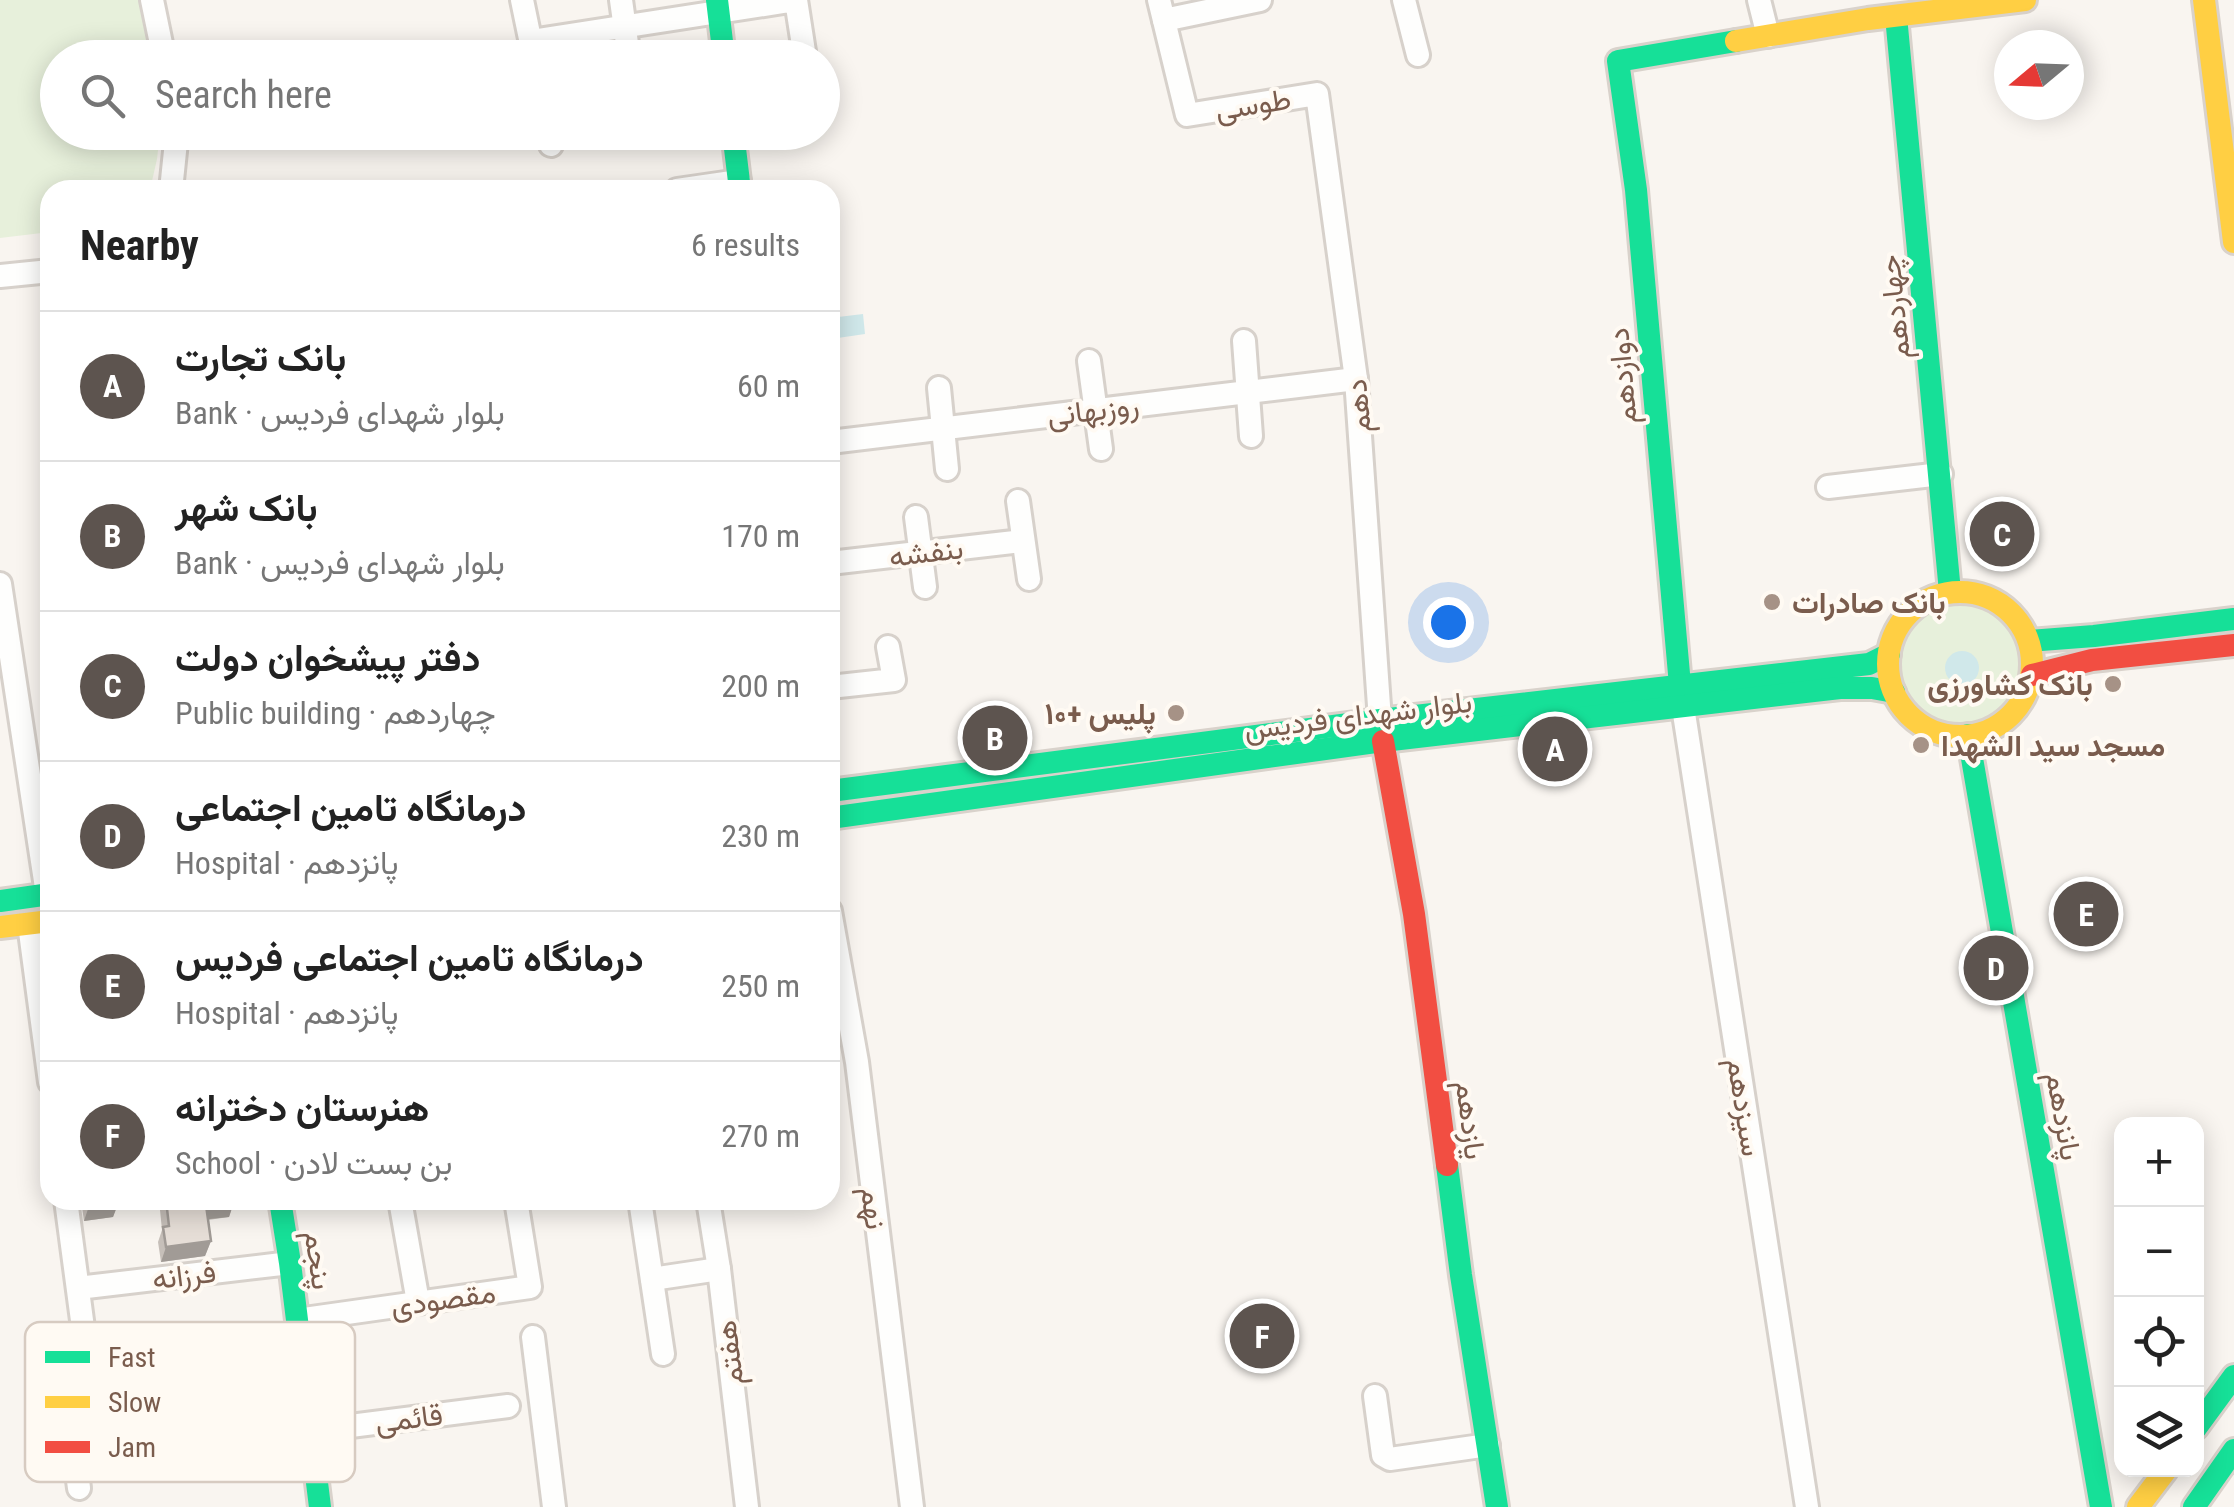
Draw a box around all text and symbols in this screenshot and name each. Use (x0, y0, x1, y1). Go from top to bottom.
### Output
north arrow (1994, 30, 2084, 120)
search box (40, 40, 840, 150)
icon: search (75, 68, 130, 123)
text: Search here (155, 73, 332, 117)
street label: طوسی (1213, 81, 1293, 128)
text: Nearby (80, 221, 199, 270)
text: 6 results (691, 226, 800, 264)
street label: چهاردهم (1871, 253, 1920, 361)
street label: دوازدهم (1600, 326, 1646, 426)
text: بانک تجارت (175, 336, 346, 380)
text: A (103, 367, 122, 405)
text: 60 m (737, 367, 800, 405)
street label: دهم (1338, 377, 1380, 435)
street label: روزبهانی (1045, 387, 1141, 434)
text: Bank · بلوار شهدای فردیس (175, 394, 505, 432)
text: بانک شهر (175, 486, 317, 530)
pin: C (1970, 496, 2034, 572)
text: B (104, 517, 121, 555)
text: 170 m (721, 517, 800, 555)
street label: بنفشه (887, 530, 965, 574)
text: Bank · بلوار شهدای فردیس (175, 544, 505, 582)
place label: بانک صادرات (1792, 585, 1946, 621)
marker: بانک صادرات (1761, 591, 1783, 613)
your location (1423, 597, 1474, 648)
text: دفتر پیشخوان دولت (175, 636, 480, 680)
text: C (103, 667, 122, 705)
text: 200 m (721, 667, 800, 705)
place label: بانک کشاورزی (1927, 667, 2093, 703)
marker: بانک کشاورزی (2102, 673, 2124, 695)
street label: بلوار شهدای فردیس (1242, 684, 1474, 747)
text: Public building · چهاردهم (175, 694, 496, 732)
place label: پلیس +۱۰ (1045, 696, 1156, 734)
pin: B (962, 700, 1028, 776)
marker: پلیس +۱۰ (1165, 702, 1187, 724)
pin: A (1522, 712, 1588, 786)
place label: مسجد سید الشهدا (1941, 728, 2165, 764)
marker: مسجد سید الشهدا (1910, 734, 1932, 756)
text: درمانگاه تامین اجتماعى (175, 786, 527, 830)
text: D (103, 817, 122, 855)
text: 230 m (721, 817, 800, 855)
text: Hospital · پانزدهم (175, 844, 398, 882)
pin: E (2054, 876, 2118, 952)
pin: D (1964, 930, 2028, 1006)
text: درمانگاه تامین اجتماعی فردیس (175, 936, 644, 980)
text: E (105, 967, 120, 1005)
text: 250 m (721, 967, 800, 1005)
text: Hospital · پانزدهم (175, 994, 398, 1032)
street label: سیزدهم (1718, 1055, 1770, 1159)
street label: پانزدهم (2036, 1069, 2089, 1163)
street label: یازدهم (1447, 1078, 1493, 1162)
text: هنرستان دخترانه (175, 1086, 429, 1130)
text: F (105, 1117, 120, 1155)
text: 270 m (721, 1117, 800, 1155)
map controls (2114, 1117, 2204, 1477)
button: + (2114, 1117, 2204, 1207)
text: School · بن بست لادن (175, 1144, 452, 1182)
street label: نهم (852, 1185, 894, 1231)
button: − (2114, 1207, 2204, 1297)
street label: پنجم (295, 1228, 340, 1292)
street label: فرزانه (150, 1254, 218, 1297)
street label: مقصودی (388, 1274, 498, 1325)
button: locate (2114, 1297, 2204, 1387)
pin: F (1230, 1298, 1294, 1374)
street label: هفتم (708, 1318, 752, 1388)
legend (25, 1322, 355, 1482)
text: Fast (108, 1341, 155, 1374)
text: Slow (108, 1386, 161, 1419)
button: layers (2114, 1387, 2204, 1477)
street label: قائمی (373, 1396, 445, 1440)
text: Jam (108, 1431, 156, 1464)

